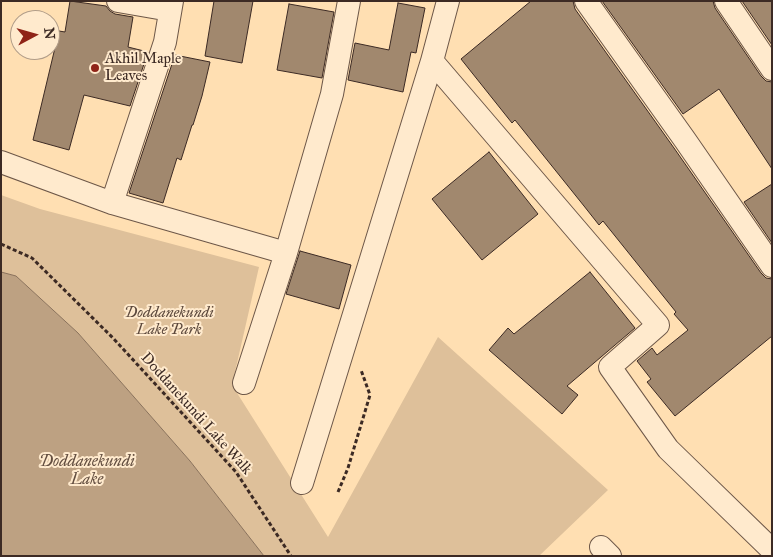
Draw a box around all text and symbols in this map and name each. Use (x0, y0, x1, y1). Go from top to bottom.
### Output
north arrow (10, 10, 60, 60)
text: N (40, 27, 58, 40)
place label: Akhil Maple Leaves (105, 50, 181, 85)
marker: Akhil Maple Leaves (89, 62, 101, 74)
park label: Doddanekundi Lake Park (124, 304, 214, 339)
street label: Doddanekundi Lake Walk (137, 349, 255, 479)
water label: Doddanekundi Lake (39, 452, 135, 490)

